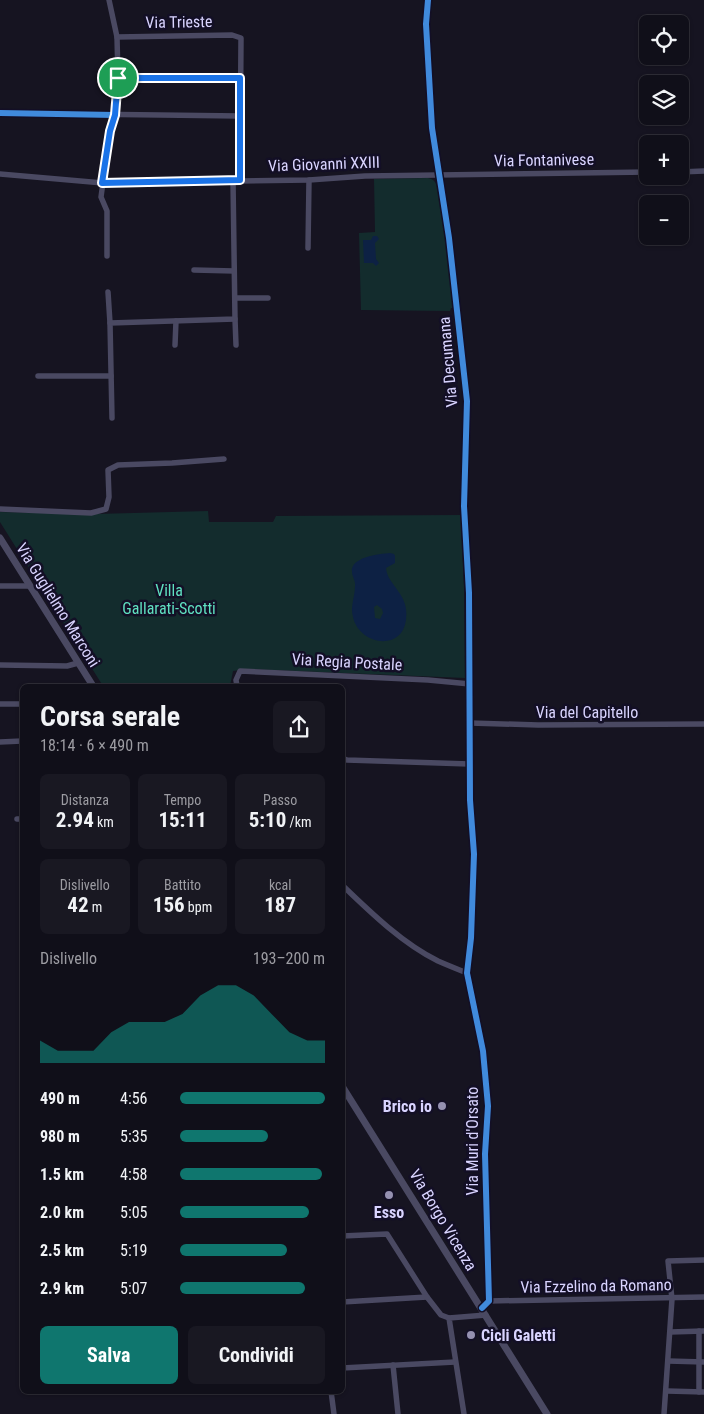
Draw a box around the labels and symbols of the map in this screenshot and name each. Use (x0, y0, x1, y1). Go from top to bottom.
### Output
street label: Via Trieste (145, 12, 213, 32)
pin (97, 57, 139, 99)
street label: Via Fontanivese (494, 150, 594, 170)
street label: Via Giovanni XXIII (268, 153, 380, 175)
street label: Via Decumana (435, 316, 461, 408)
street label: Via Guglielmo Marconi (12, 539, 104, 671)
park label: Villa Gallarati-Scotti (122, 581, 216, 618)
street label: Via Regia Postale (291, 650, 403, 674)
street label: Via del Capitello (536, 703, 638, 722)
street label: Via Muri d'Orsato (463, 1087, 482, 1195)
place label: Brico io (383, 1097, 432, 1116)
marker: Brico io (436, 1100, 448, 1112)
street label: Via Borgo Vicenza (405, 1166, 481, 1274)
marker: Esso (383, 1189, 395, 1201)
place label: Esso (374, 1203, 404, 1222)
street label: Via Ezzelino da Romano (520, 1275, 672, 1297)
place label: Cicli Galetti (481, 1326, 556, 1345)
marker: Cicli Galetti (465, 1329, 477, 1341)

